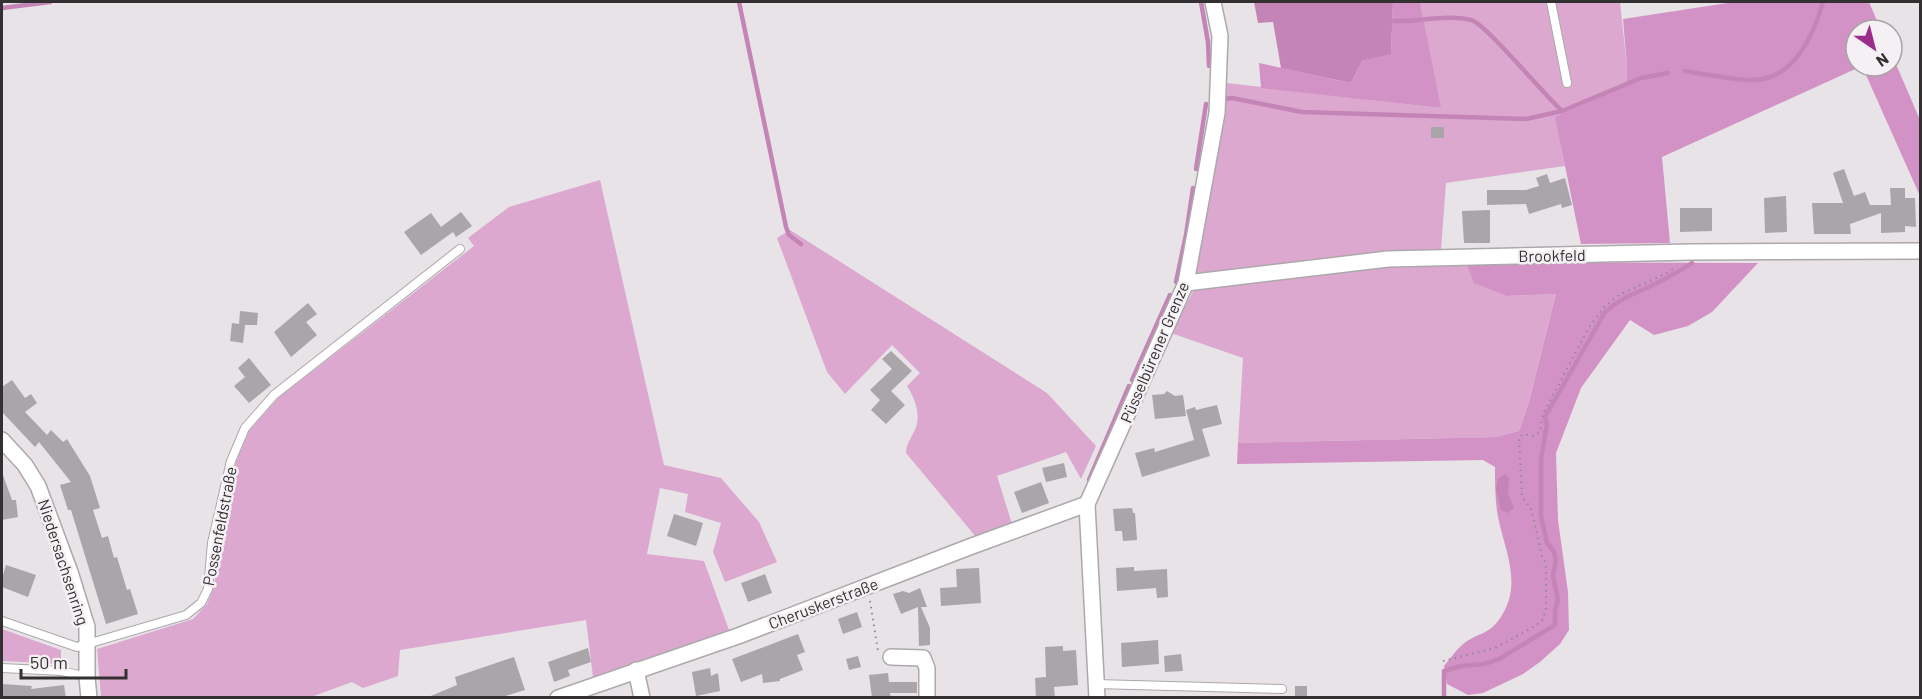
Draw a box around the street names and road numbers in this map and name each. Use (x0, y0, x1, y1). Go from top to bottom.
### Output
street label: Brookfeld (1518, 245, 1586, 265)
street label: Püsselbürener Grenze (1116, 279, 1192, 425)
street label: Possenfeldstraße (198, 465, 240, 587)
street label: Niedersachsenring (35, 497, 93, 627)
street label: Cheruskerstraße (766, 573, 880, 633)

